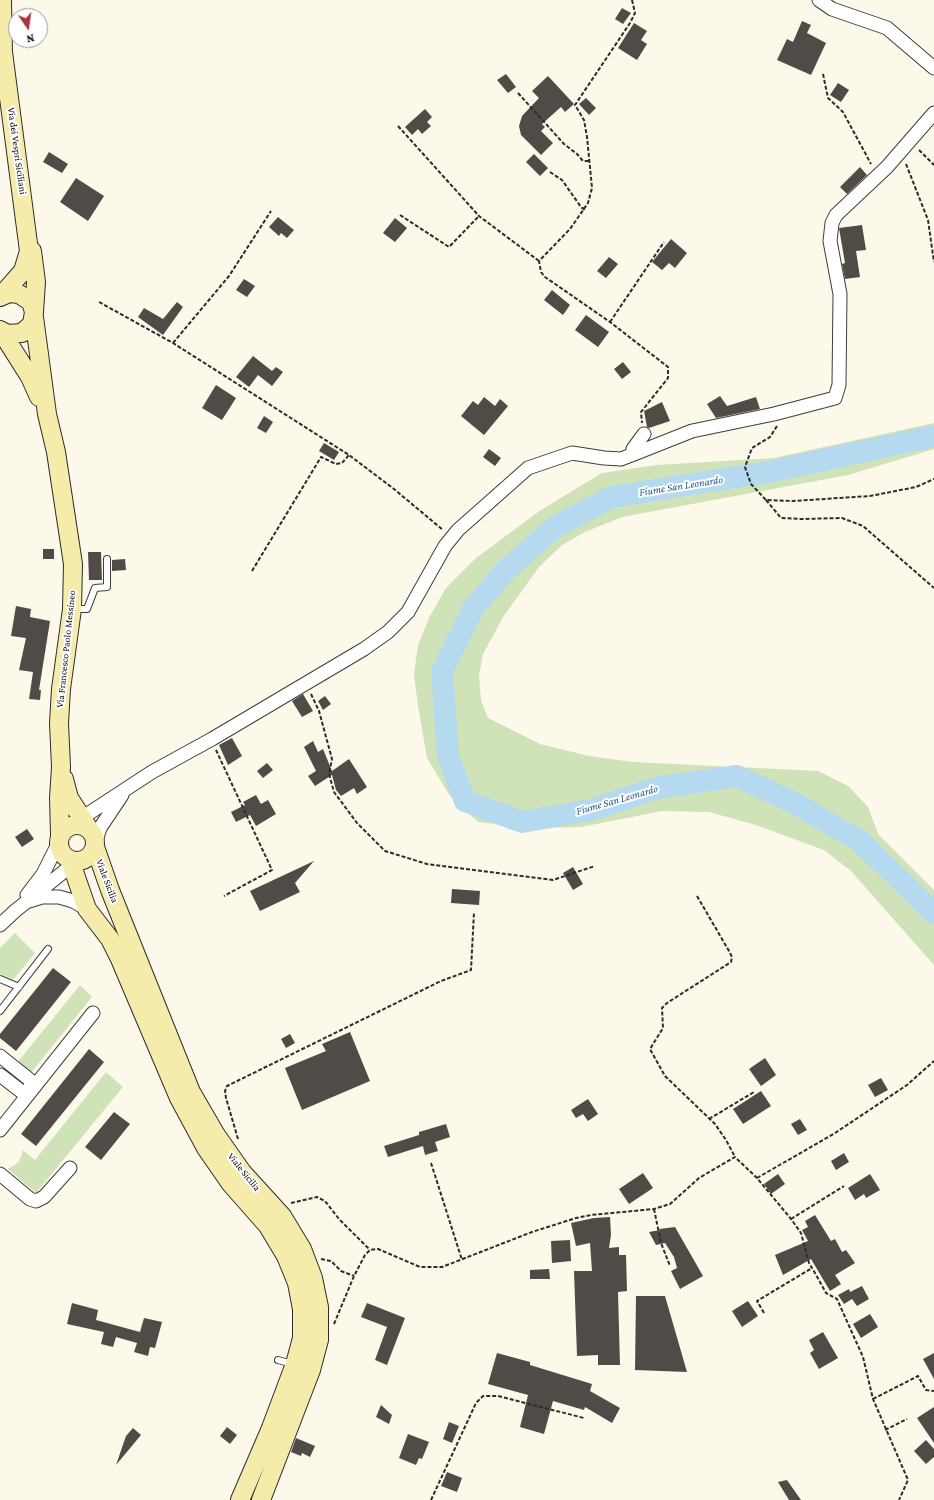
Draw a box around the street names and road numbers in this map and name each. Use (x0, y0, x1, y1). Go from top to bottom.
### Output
street label: Via dei Vespri Siciliani (5, 107, 29, 195)
street label: Via Francesco Paolo Messineo (54, 590, 78, 708)
street label: Viale Sicilia (93, 858, 121, 904)
street label: Viale Sicilia (225, 1150, 263, 1194)

